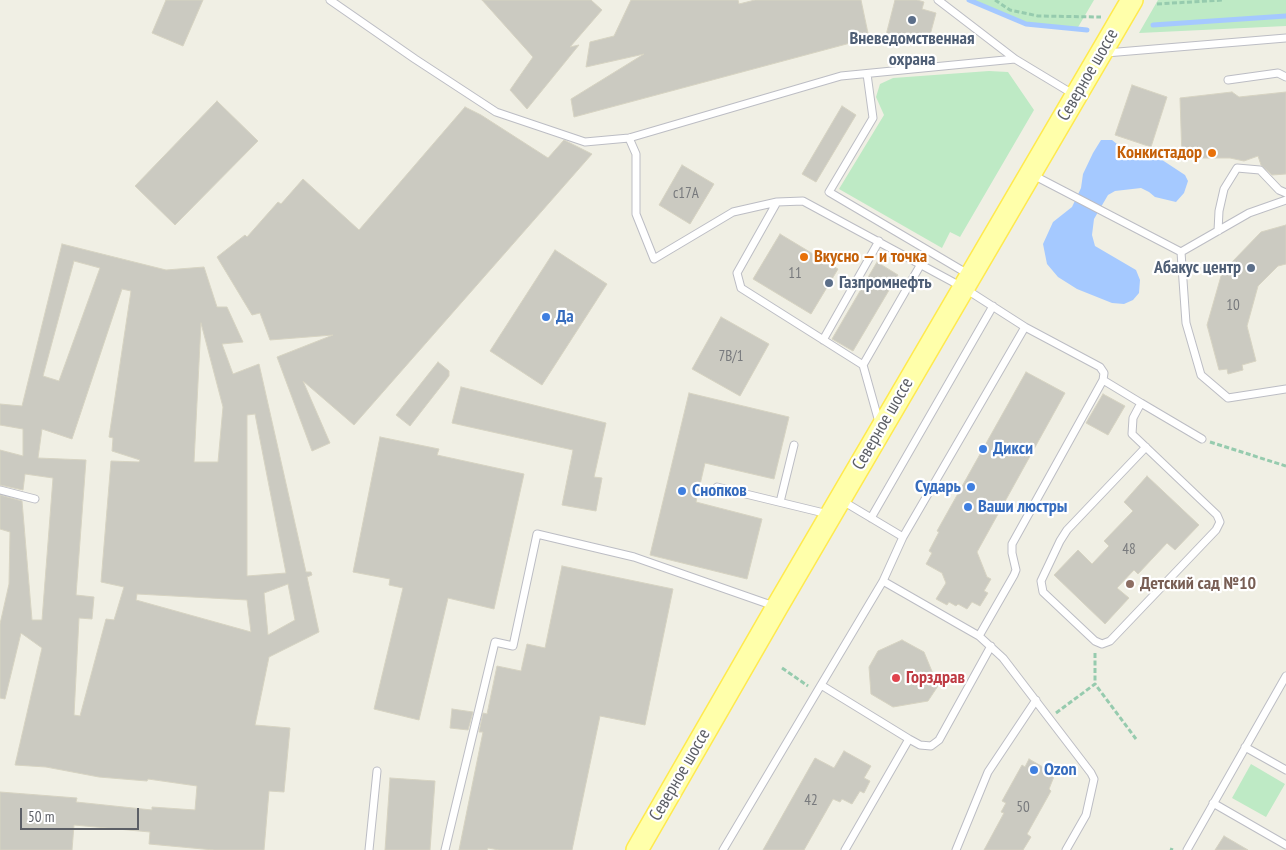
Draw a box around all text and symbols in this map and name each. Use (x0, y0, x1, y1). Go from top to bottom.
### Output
marker: Вневедомственная охрана (906, 14, 918, 26)
street label: Северное шоссе (1053, 25, 1123, 125)
place label: Вневедомственная охрана (850, 28, 974, 70)
place label: Конкистадор (1117, 142, 1202, 164)
marker: Конкистадор (1206, 147, 1218, 159)
house number: с17А (673, 185, 699, 203)
place label: Вкусно — и точка (814, 246, 927, 268)
marker: Вкусно — и точка (798, 251, 810, 263)
place label: Абакус центр (1154, 257, 1241, 279)
marker: Абакус центр (1245, 262, 1257, 274)
house number: 11 (788, 265, 802, 283)
place label: Газпромнефть (839, 272, 932, 294)
marker: Газпромнефть (823, 277, 835, 289)
house number: 10 (1226, 297, 1240, 315)
place label: Да (556, 306, 574, 328)
marker: Да (540, 311, 552, 323)
house number: 7В/1 (719, 348, 743, 366)
street label: Северное шоссе (848, 374, 918, 474)
place label: Дикси (993, 438, 1033, 460)
marker: Дикси (977, 443, 989, 455)
place label: Сударь (915, 476, 961, 498)
place label: Снопков (692, 480, 747, 502)
marker: Сударь (965, 481, 977, 493)
marker: Снопков (676, 485, 688, 497)
place label: Ваши люстры (978, 496, 1067, 518)
marker: Ваши люстры (962, 501, 974, 513)
house number: 48 (1122, 541, 1136, 559)
place label: Детский сад №10 (1140, 573, 1256, 595)
marker: Детский сад №10 (1124, 578, 1136, 590)
place label: Горздрав (906, 667, 965, 689)
marker: Горздрав (890, 672, 902, 684)
street label: Северное шоссе (645, 725, 715, 825)
place label: Ozon (1044, 759, 1077, 781)
marker: Ozon (1028, 764, 1040, 776)
house number: 42 (804, 792, 818, 810)
scale bar (22, 798, 141, 830)
house number: 50 (1016, 799, 1030, 817)
text: 50 m (28, 807, 54, 826)

